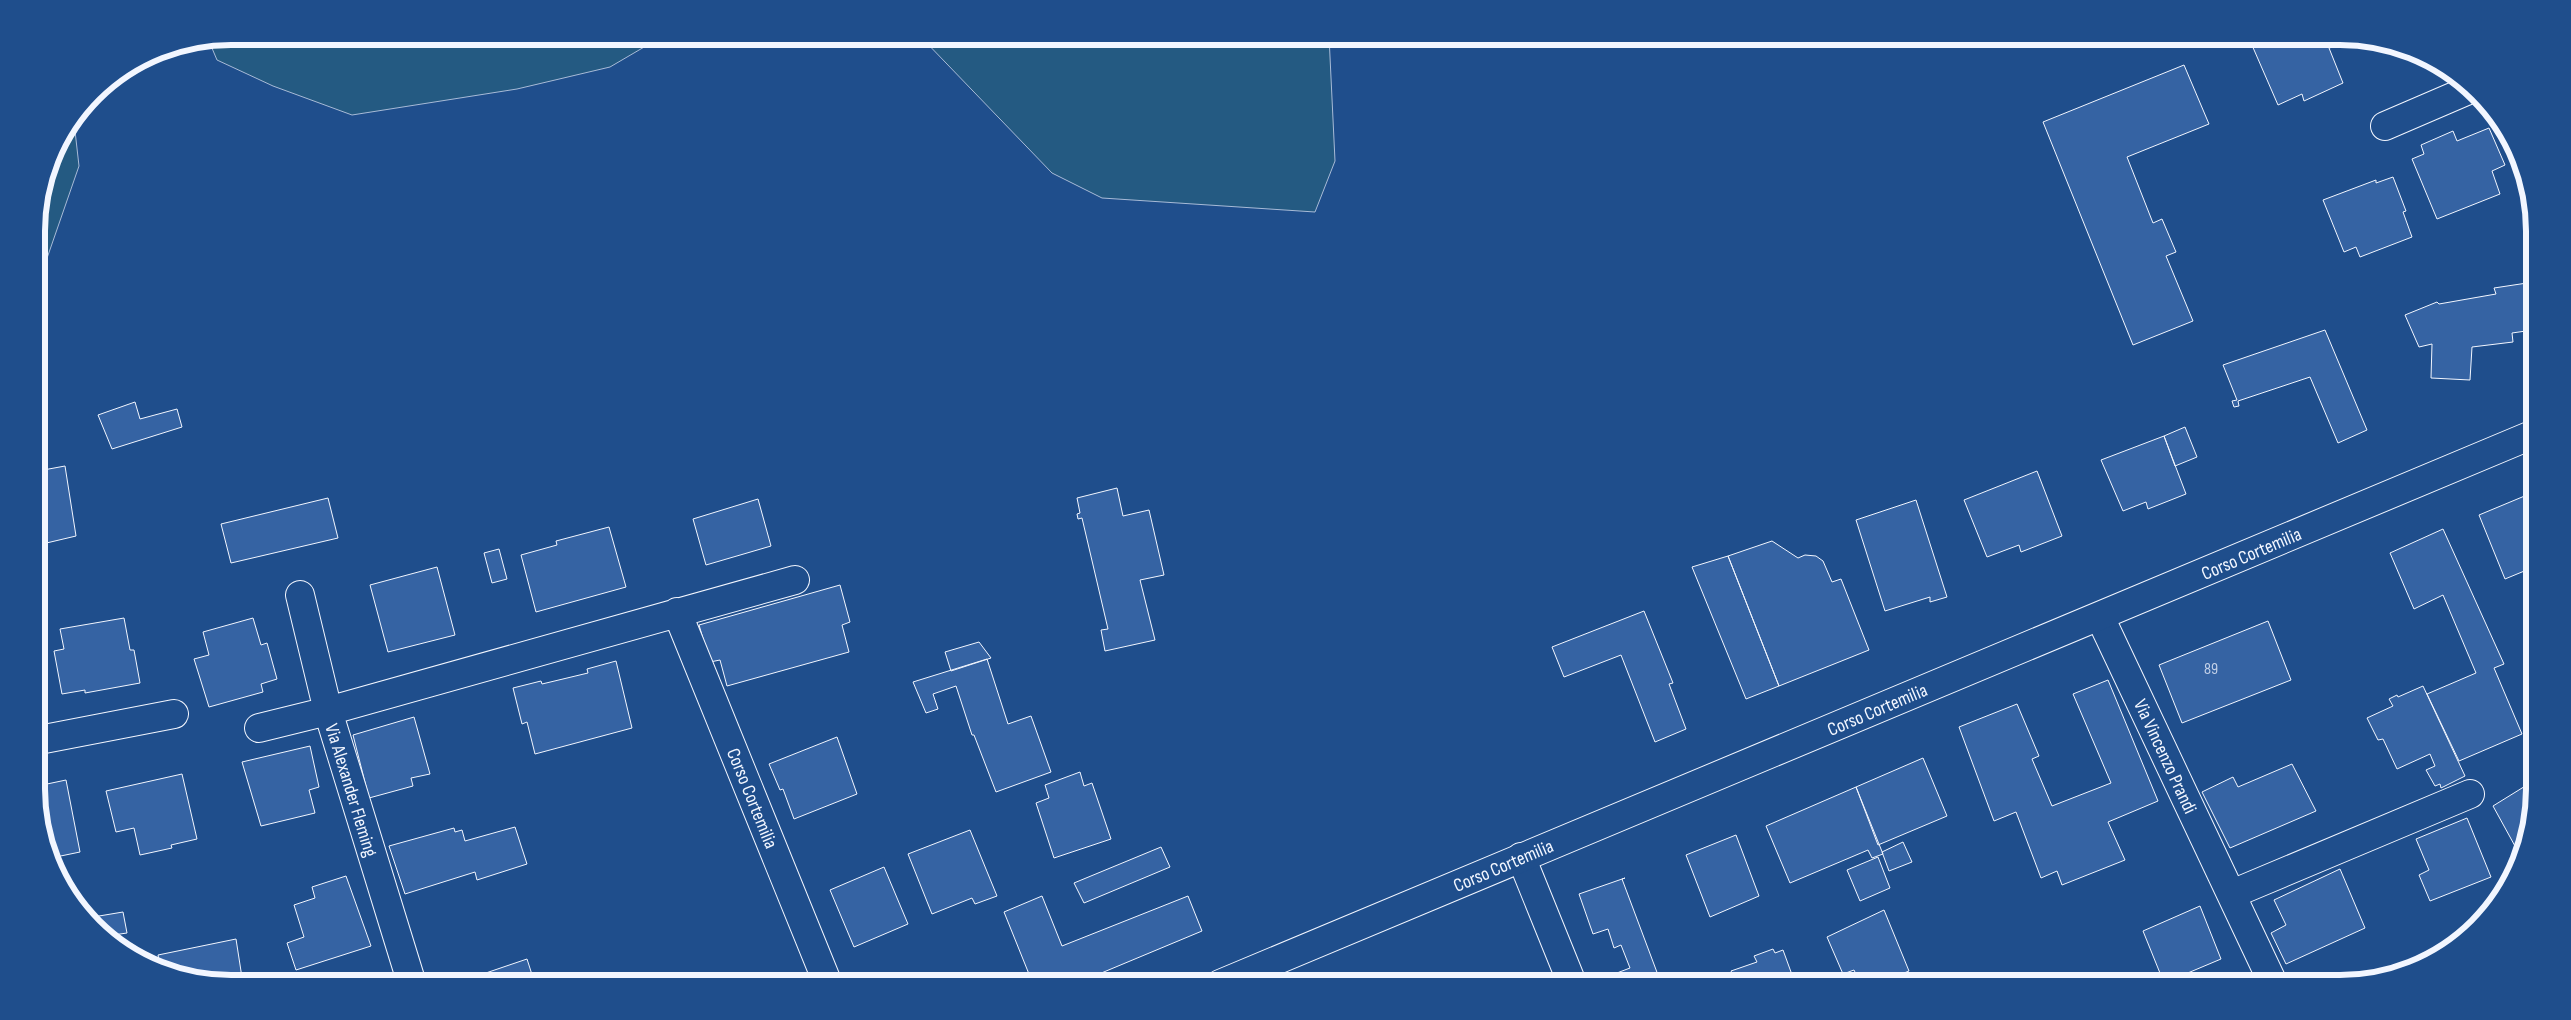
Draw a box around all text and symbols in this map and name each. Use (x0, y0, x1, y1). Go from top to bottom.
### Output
street label: Corso Cortemilia (2198, 523, 2305, 586)
house number: 89 (2204, 660, 2218, 679)
street label: Corso Cortemilia (1824, 679, 1931, 742)
street label: Via Vincenzo Prandi (2128, 696, 2201, 817)
street label: Via Alexander Fleming (319, 721, 382, 860)
street label: Corso Cortemilia (721, 745, 782, 852)
street label: Corso Cortemilia (1450, 835, 1557, 898)

